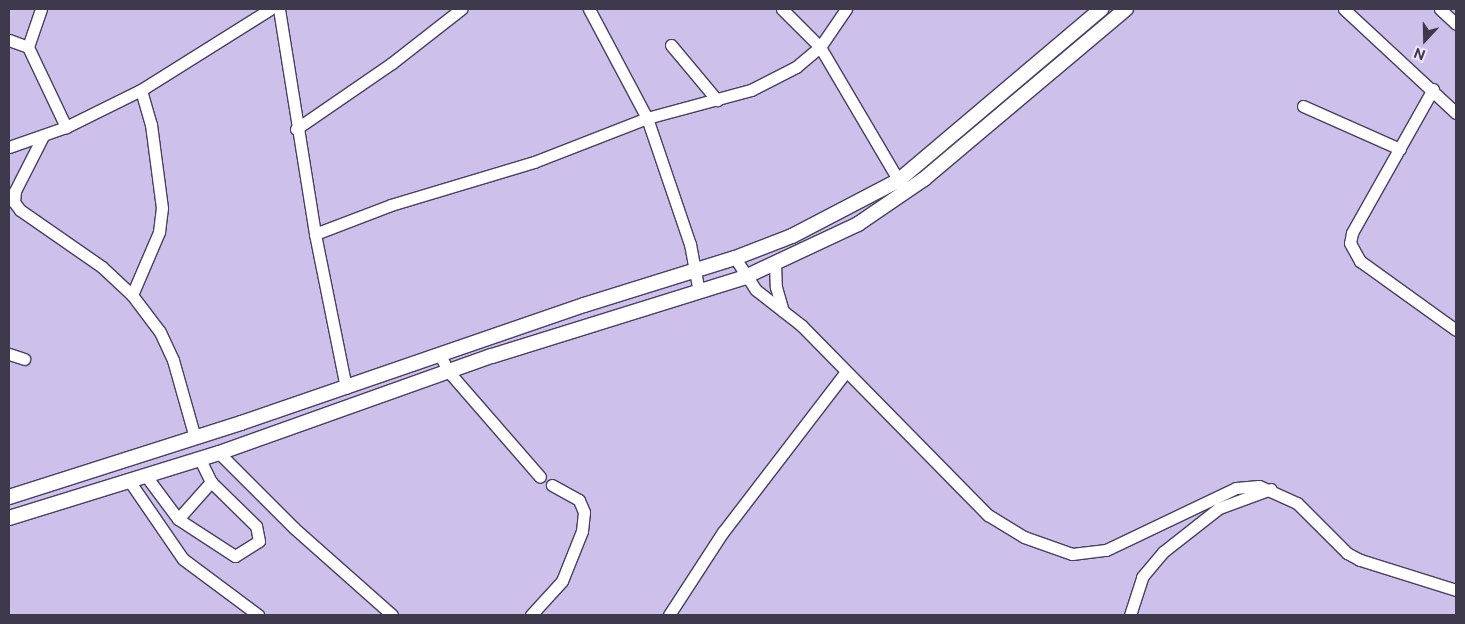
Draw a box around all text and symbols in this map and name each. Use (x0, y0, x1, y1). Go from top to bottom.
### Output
north arrow (1400, 15, 1450, 65)
text: N (1412, 45, 1428, 63)

